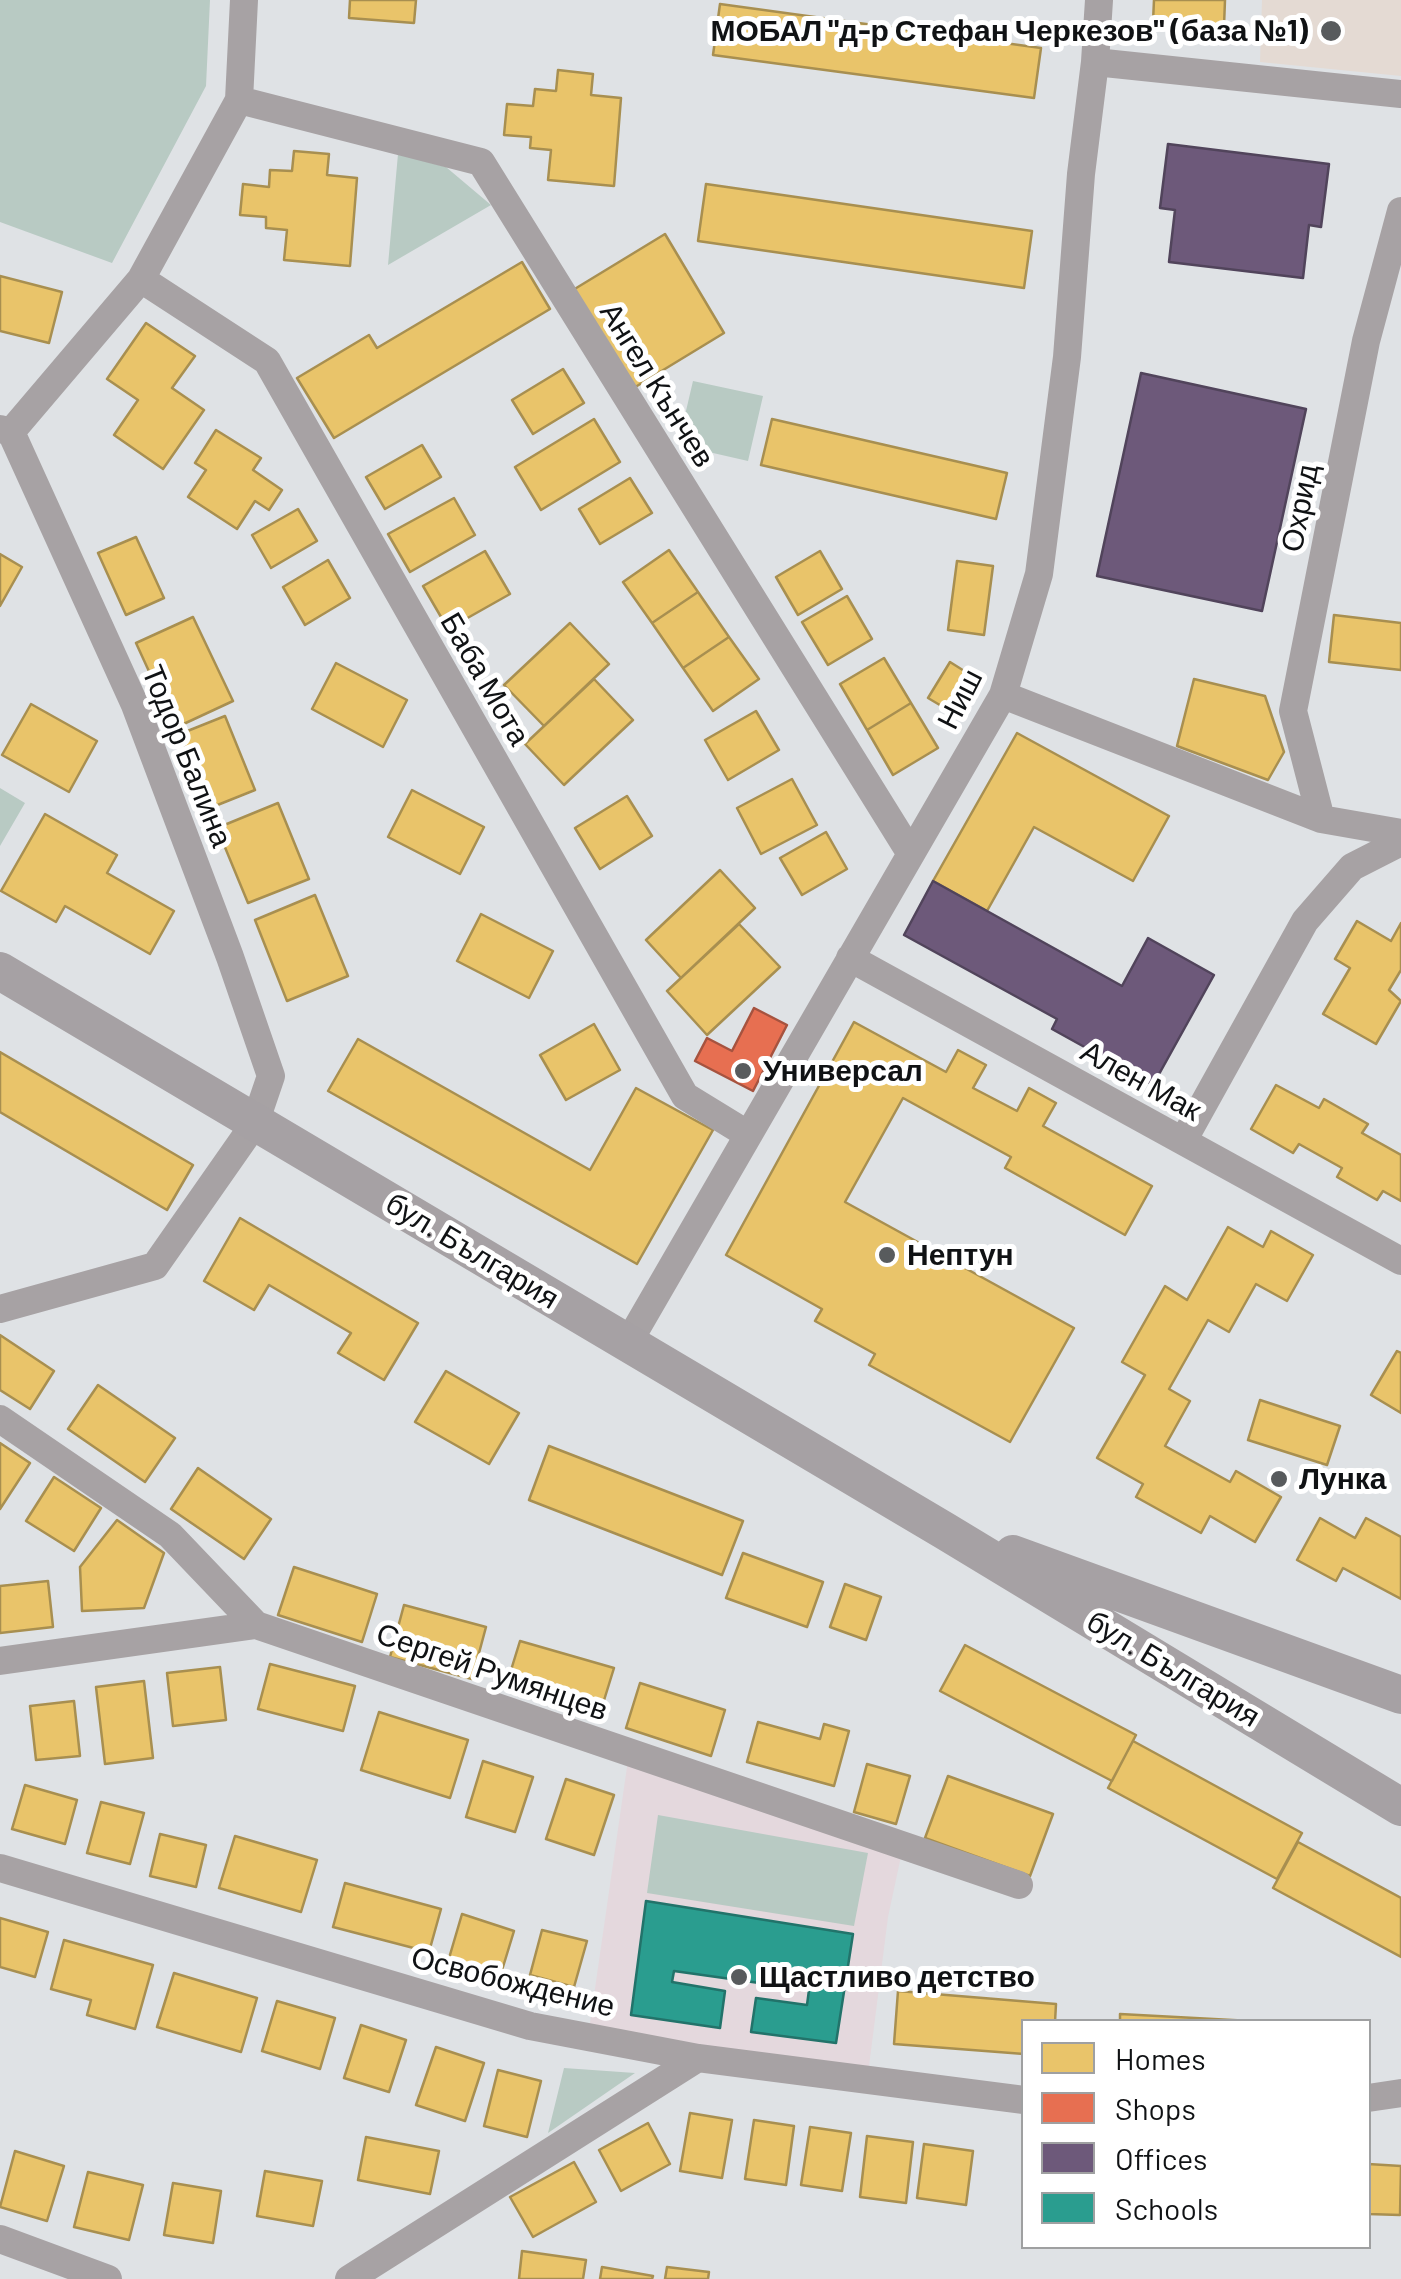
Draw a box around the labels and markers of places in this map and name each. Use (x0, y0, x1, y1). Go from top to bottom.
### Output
place label: МОБАЛ "д-р Стефан Черкезов" (база №1) (711, 13, 1308, 49)
marker: МОБАЛ "д-р Стефан Черкезов" (база №1) (1318, 18, 1344, 44)
place label: Универсал (763, 1053, 923, 1089)
marker: Универсал (732, 1060, 754, 1082)
place label: Нептун (907, 1237, 1014, 1273)
marker: Нептун (876, 1244, 898, 1266)
place label: Лунка (1299, 1461, 1387, 1497)
marker: Лунка (1268, 1468, 1290, 1490)
place label: Щастливо детство (759, 1959, 1035, 1995)
marker: Щастливо детство (728, 1966, 750, 1988)

